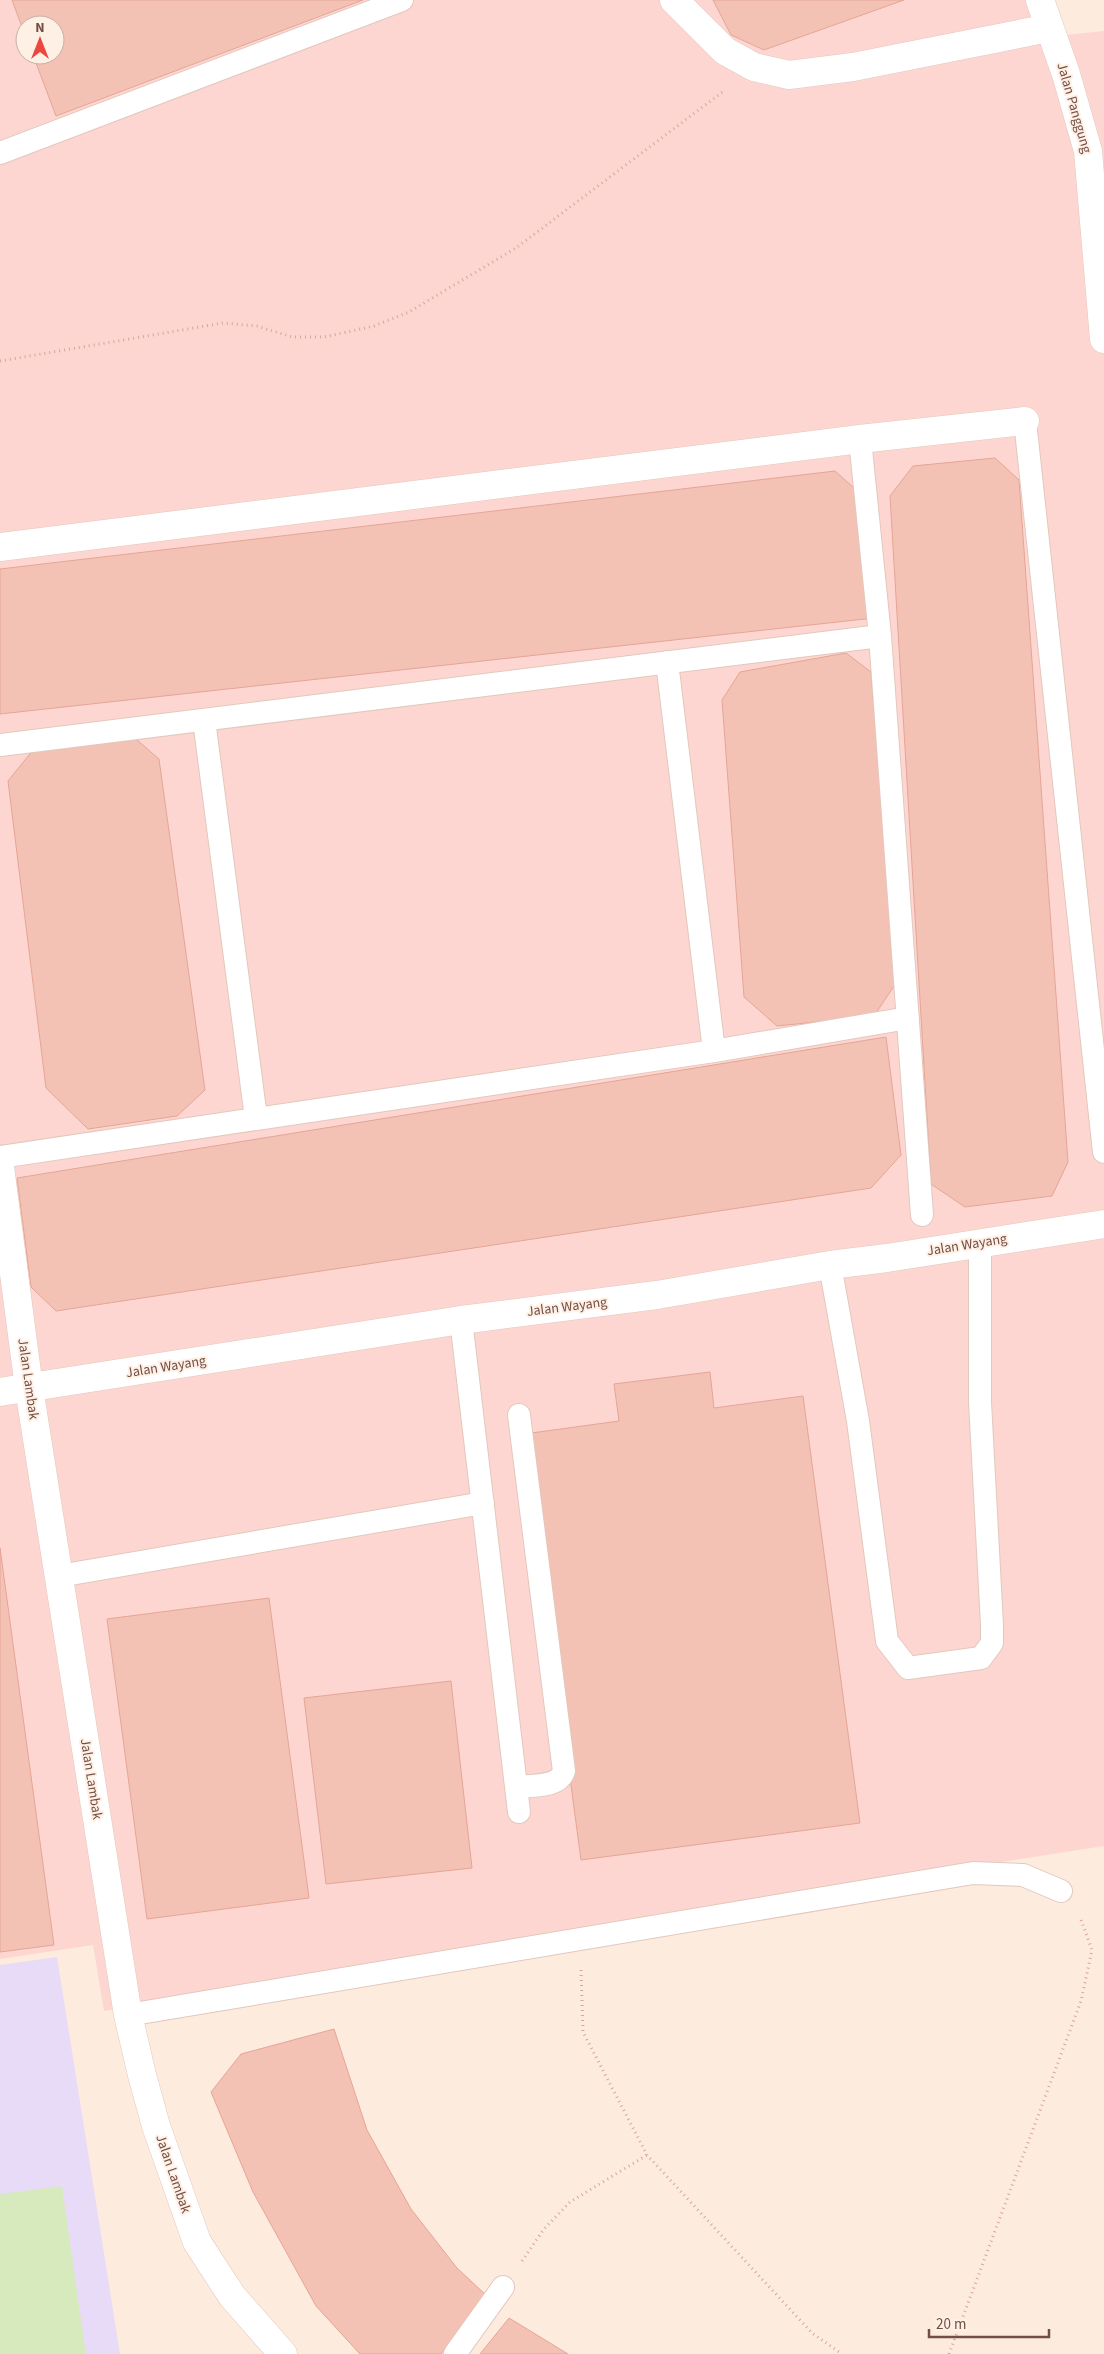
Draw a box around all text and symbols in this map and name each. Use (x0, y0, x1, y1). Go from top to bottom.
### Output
north arrow (15, 15, 65, 65)
text: N (35, 18, 45, 38)
street label: Jalan Panggung (1052, 60, 1096, 156)
street label: Jalan Wayang (926, 1229, 1008, 1261)
street label: Jalan Wayang (526, 1292, 608, 1322)
street label: Jalan Lambak (12, 1337, 44, 1421)
street label: Jalan Wayang (125, 1351, 207, 1383)
street label: Jalan Lambak (75, 1737, 107, 1821)
street label: Jalan Lambak (150, 2132, 196, 2216)
scale bar (929, 2306, 1049, 2338)
text: 20 m (936, 2314, 966, 2335)

